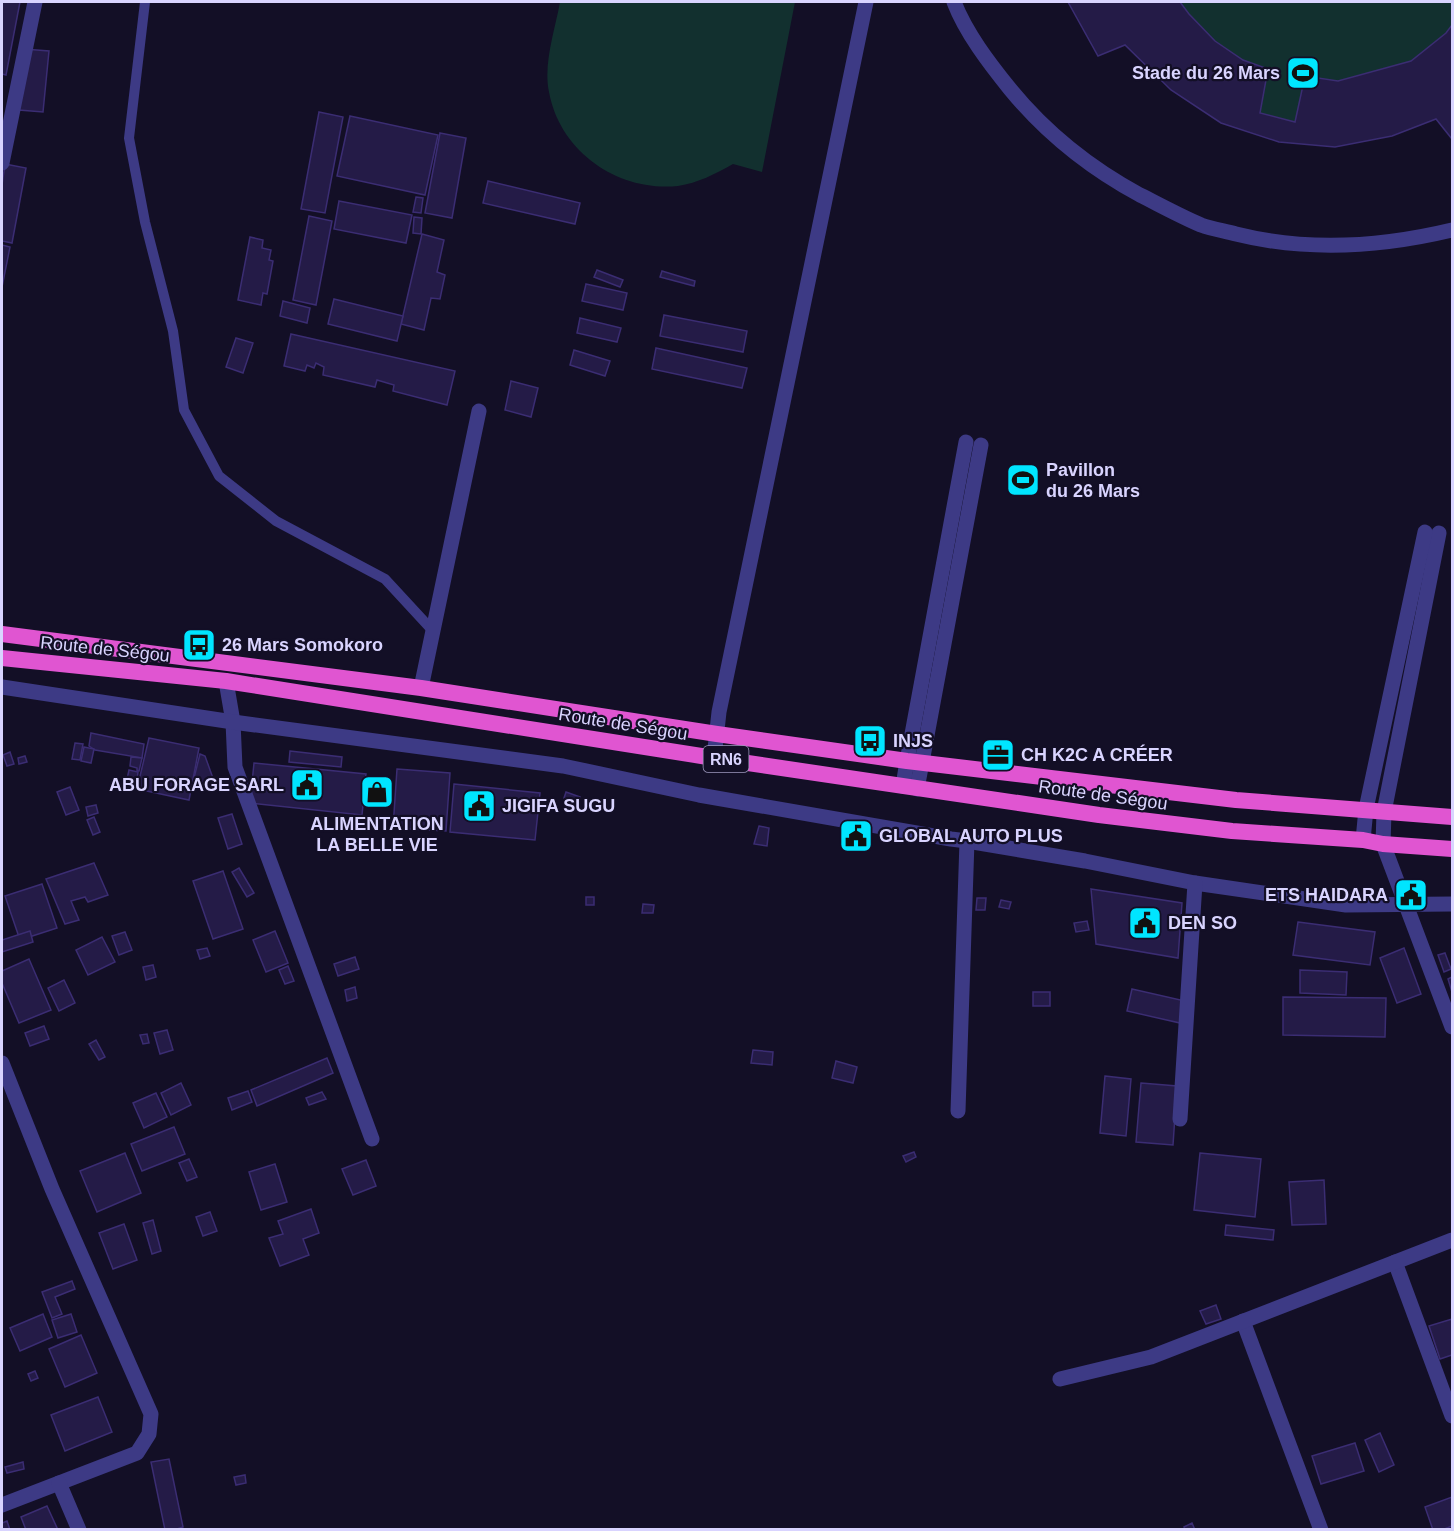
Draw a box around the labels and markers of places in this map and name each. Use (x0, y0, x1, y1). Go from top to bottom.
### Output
sports icon: Stade du 26 Mars (1285, 55, 1321, 91)
place label: Stade du 26 Mars (1132, 63, 1280, 83)
place label: Pavillon du 26 Mars (1046, 460, 1140, 501)
sports icon: Pavillon du 26 Mars (1005, 462, 1041, 498)
bus stop icon: 26 Mars Somokoro (181, 627, 217, 663)
place label: 26 Mars Somokoro (222, 635, 383, 655)
bus stop icon: INJS (852, 723, 888, 759)
place label: INJS (893, 731, 933, 751)
office icon: CH K2C A CRÉER (980, 737, 1016, 773)
place label: CH K2C A CRÉER (1021, 744, 1173, 765)
public building icon: ABU FORAGE SARL (289, 767, 325, 803)
shop icon: ALIMENTATION LA BELLE VIE (359, 774, 395, 810)
place label: ABU FORAGE SARL (109, 775, 284, 795)
public building icon: JIGIFA SUGU (461, 788, 497, 824)
place label: JIGIFA SUGU (502, 796, 615, 816)
place label: ALIMENTATION LA BELLE VIE (310, 814, 444, 855)
public building icon: GLOBAL AUTO PLUS (838, 818, 874, 854)
place label: GLOBAL AUTO PLUS (879, 826, 1063, 846)
public building icon: ETS HAIDARA (1393, 877, 1429, 913)
place label: ETS HAIDARA (1265, 885, 1388, 905)
public building icon: DEN SO (1127, 905, 1163, 941)
place label: DEN SO (1168, 913, 1237, 933)

